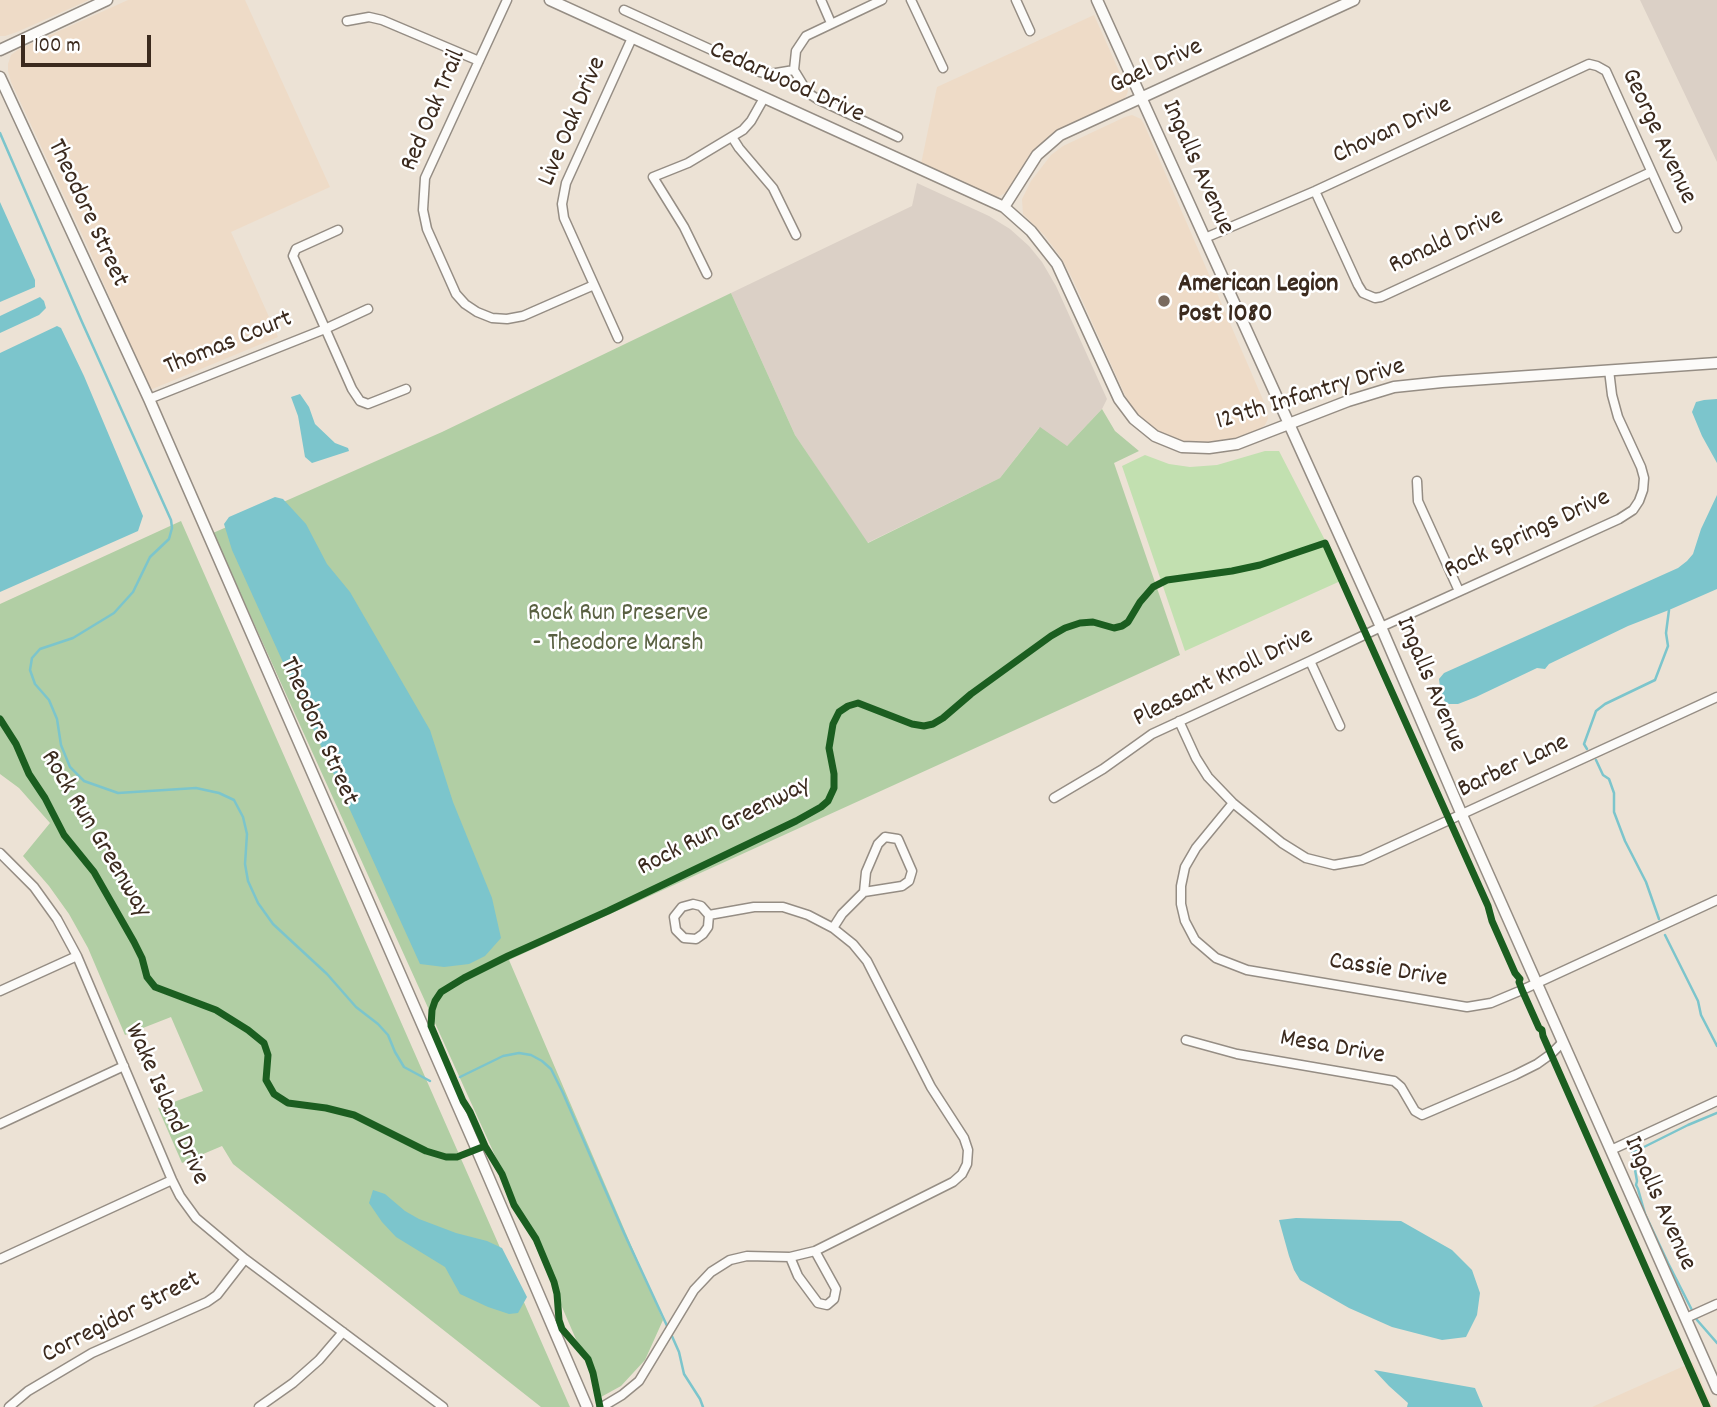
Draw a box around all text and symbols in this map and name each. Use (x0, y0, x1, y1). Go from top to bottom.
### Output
scale bar (24, 21, 154, 65)
text: 100 m (34, 32, 81, 62)
street label: Gael Drive (1106, 33, 1208, 103)
street label: Cedarwood Drive (704, 36, 868, 132)
street label: Red Oak Trail (395, 45, 475, 177)
street label: Live Oak Drive (533, 53, 615, 191)
street label: George Avenue (1612, 64, 1702, 210)
street label: Chovan Drive (1329, 91, 1457, 173)
street label: Ingalls Avenue (1152, 96, 1240, 240)
street label: Theodore Street (38, 135, 134, 293)
street label: Ronald Drive (1385, 203, 1509, 283)
place label: American Legion Post 1080 (1178, 270, 1338, 332)
marker: American Legion Post 1080 (1156, 293, 1172, 309)
street label: Thomas Court (160, 305, 298, 385)
street label: 129th Infantry Drive (1213, 352, 1409, 440)
street label: Rock Springs Drive (1440, 484, 1616, 588)
park label: Rock Run Preserve - Theodore Marsh (528, 599, 708, 660)
street label: Ingalls Avenue (1386, 613, 1472, 757)
street label: Pleasant Knoll Drive (1129, 622, 1319, 736)
street label: Theodore Street (270, 653, 364, 811)
street label: Barber Lane (1454, 729, 1574, 807)
street label: Rock Run Greenway (32, 745, 156, 925)
street label: Rock Run Greenway (633, 771, 817, 885)
street label: Cassie Drive (1327, 947, 1449, 997)
street label: Wake Island Drive (116, 1020, 214, 1190)
street label: Mesa Drive (1277, 1024, 1387, 1074)
street label: Ingalls Avenue (1614, 1132, 1702, 1276)
street label: Corregidor Street (37, 1266, 207, 1372)

